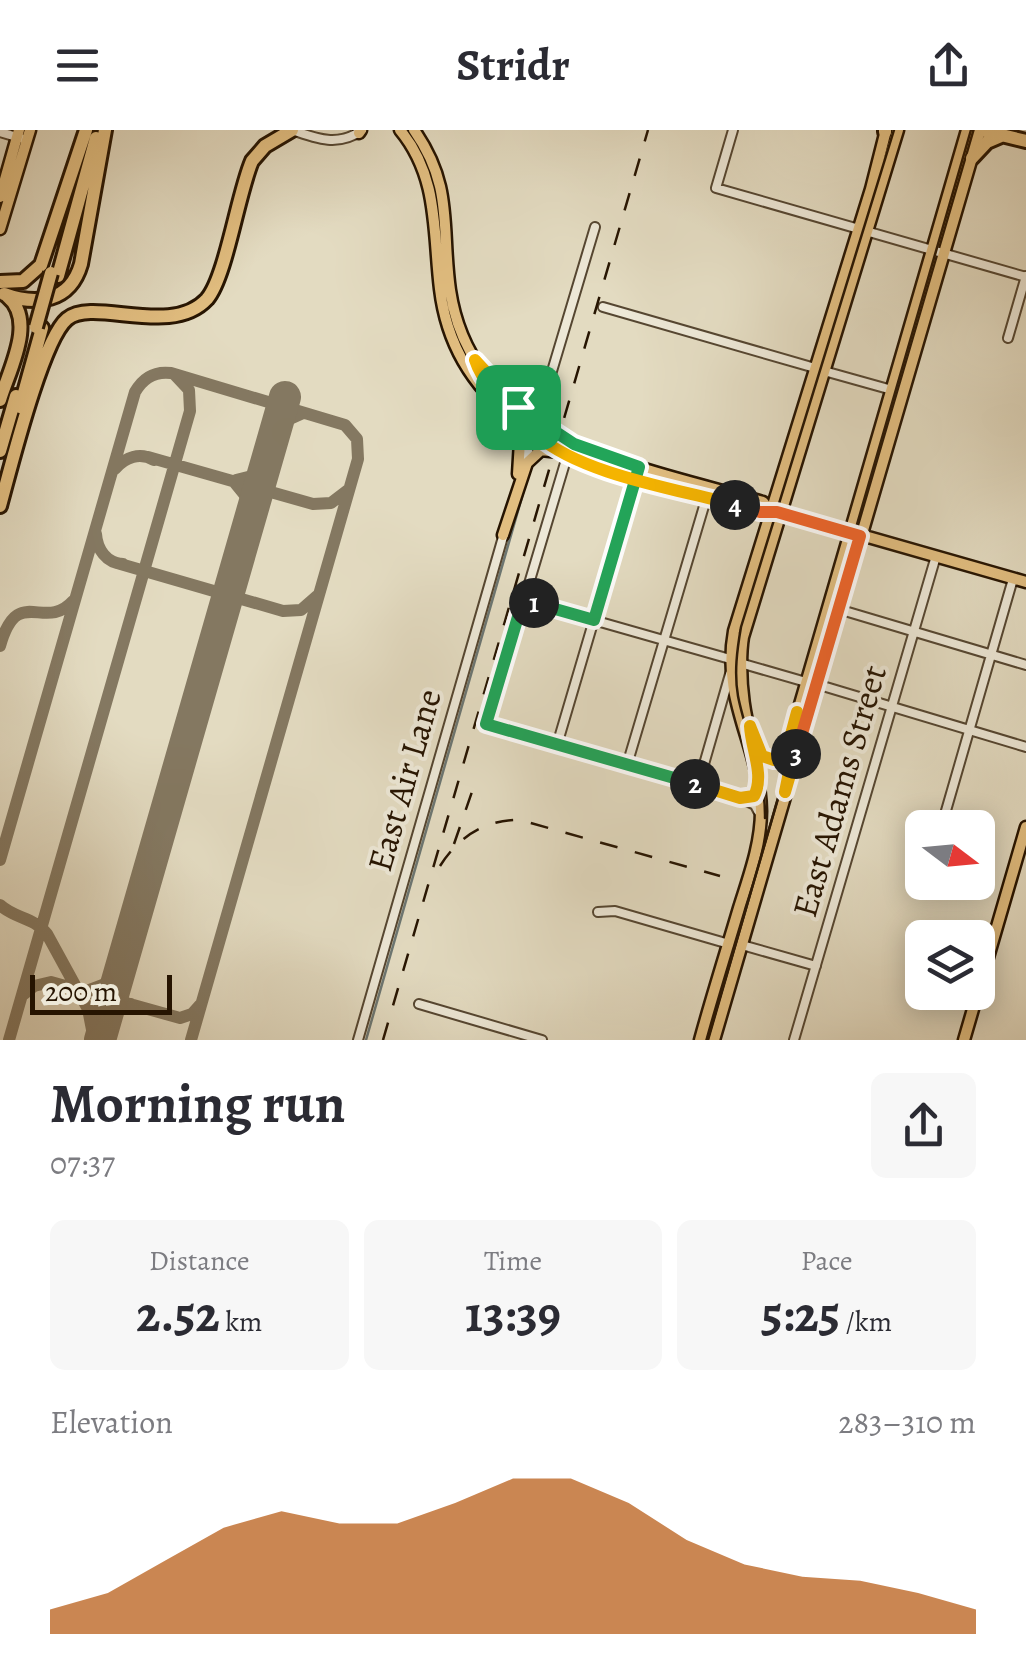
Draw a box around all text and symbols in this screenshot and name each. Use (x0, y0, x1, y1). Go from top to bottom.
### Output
text: Stridr (456, 34, 570, 96)
icon: menu (50, 38, 105, 93)
icon: share (921, 38, 976, 93)
pin (476, 365, 561, 450)
icon: arrive (491, 380, 546, 435)
pin: 4 (710, 480, 760, 530)
text: 4 (728, 486, 742, 524)
pin: 1 (509, 578, 559, 628)
text: 1 (529, 584, 539, 622)
street label: East Adams Street (780, 659, 898, 923)
street label: East Air Lane (355, 683, 453, 877)
pin: 3 (771, 729, 821, 779)
text: 3 (790, 735, 802, 773)
pin: 2 (670, 759, 720, 809)
text: 2 (688, 765, 702, 803)
north arrow (905, 810, 995, 900)
map controls (905, 810, 995, 1010)
button: layers (905, 920, 995, 1010)
scale bar (30, 970, 172, 1014)
text: 200 m (45, 973, 117, 1011)
text: Morning run (50, 1066, 345, 1141)
button: share (871, 1073, 976, 1178)
text: 07:37 (50, 1141, 115, 1185)
text: Distance (149, 1242, 250, 1280)
text: Time (484, 1242, 542, 1280)
text: Pace (801, 1242, 853, 1280)
text: 2.52 (136, 1280, 220, 1348)
text: 13:39 (465, 1280, 561, 1348)
text: 5:25 (761, 1280, 840, 1348)
text: km (220, 1303, 262, 1341)
text: /km (840, 1303, 892, 1341)
text: Elevation (50, 1400, 173, 1444)
text: 283–310 m (838, 1400, 976, 1444)

